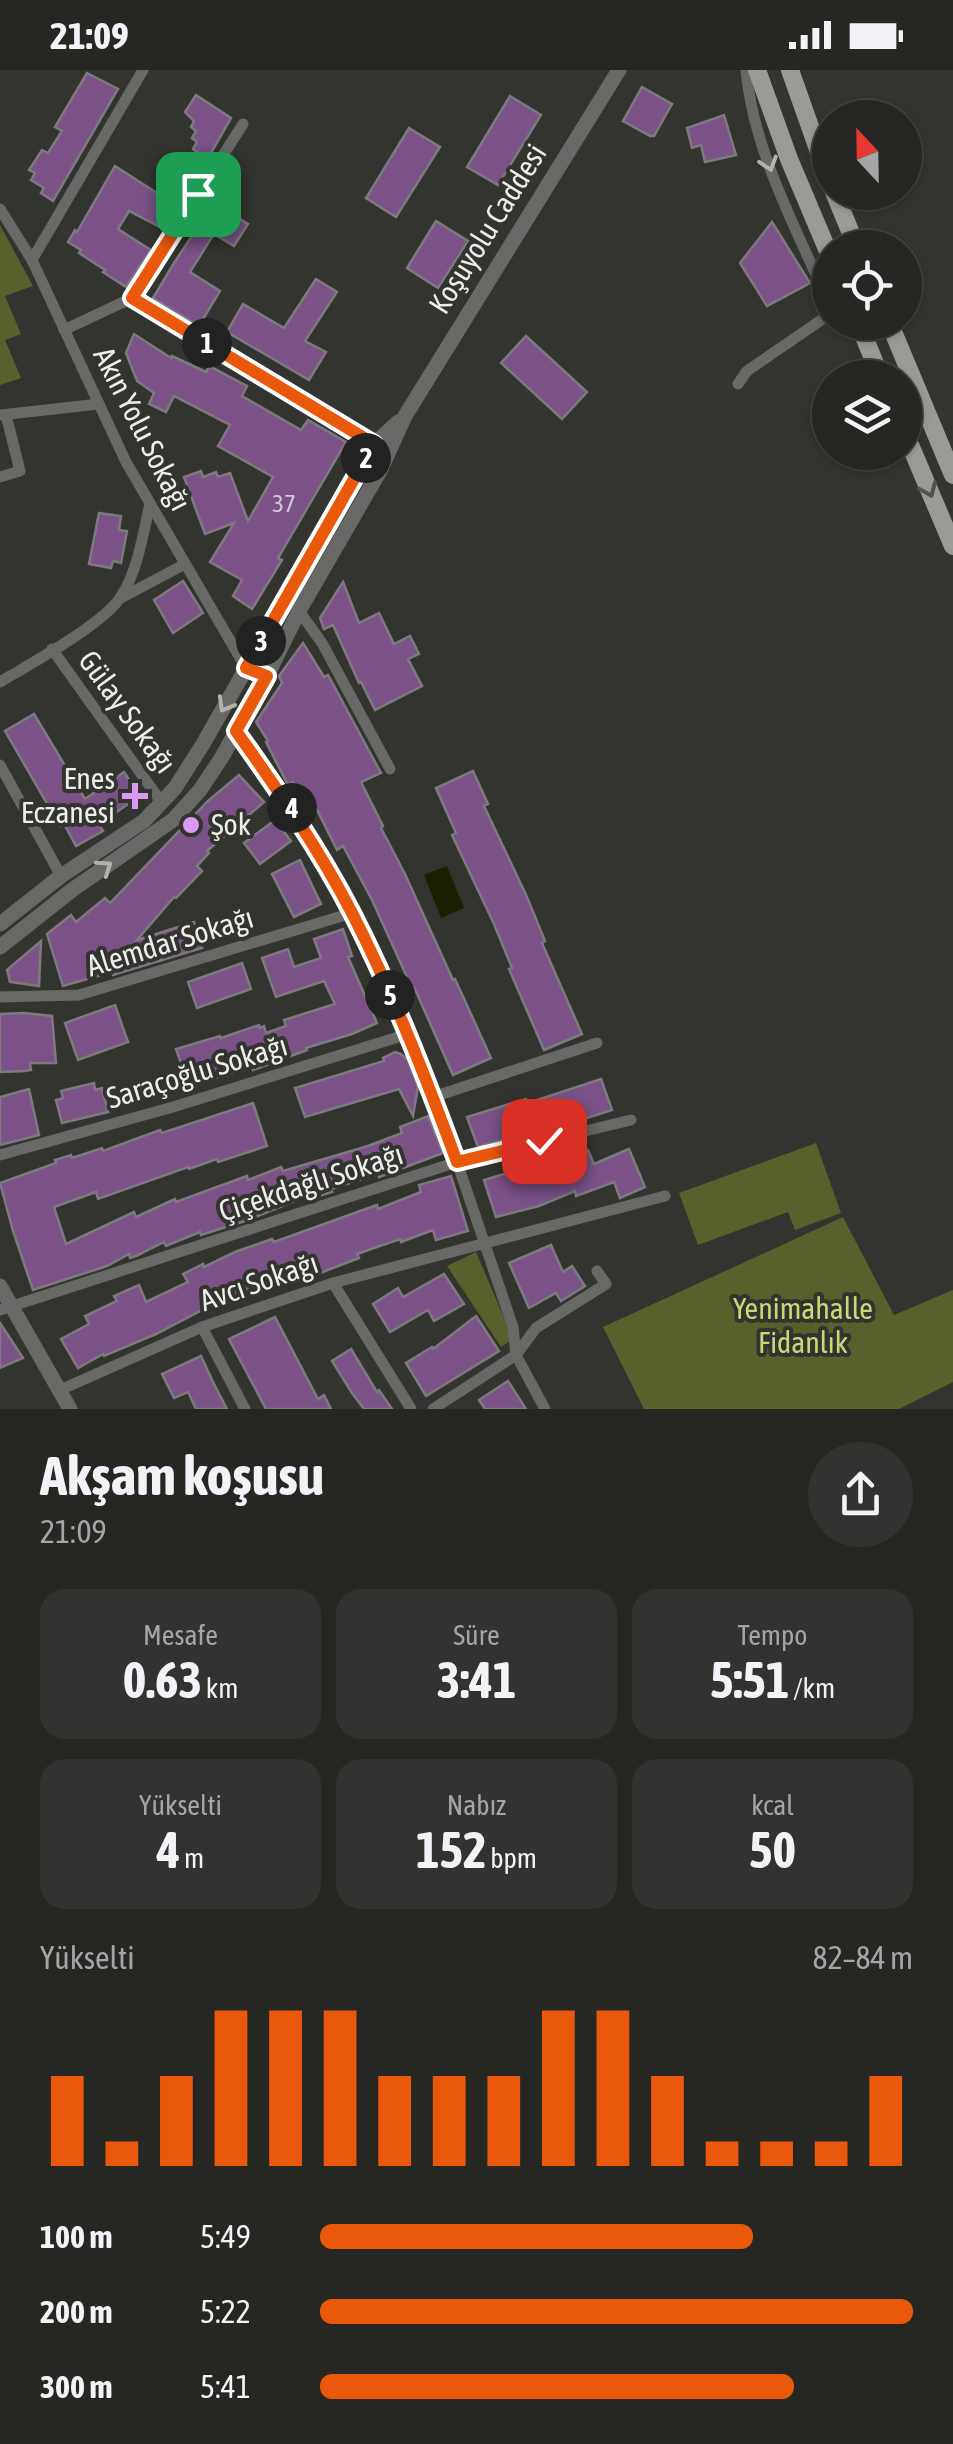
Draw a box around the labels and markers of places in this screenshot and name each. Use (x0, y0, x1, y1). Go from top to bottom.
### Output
pin (156, 152, 241, 237)
pin: 1 (182, 318, 232, 368)
pin: 2 (341, 433, 391, 483)
pin: 3 (236, 616, 286, 666)
place label: Enes Eczanesi (21, 761, 115, 829)
pin: 4 (267, 783, 317, 833)
marker: Enes Eczanesi (124, 785, 146, 807)
place label: Şok (211, 807, 251, 841)
marker: Şok (180, 814, 202, 836)
pin: 5 (365, 970, 415, 1020)
pin (502, 1099, 587, 1184)

